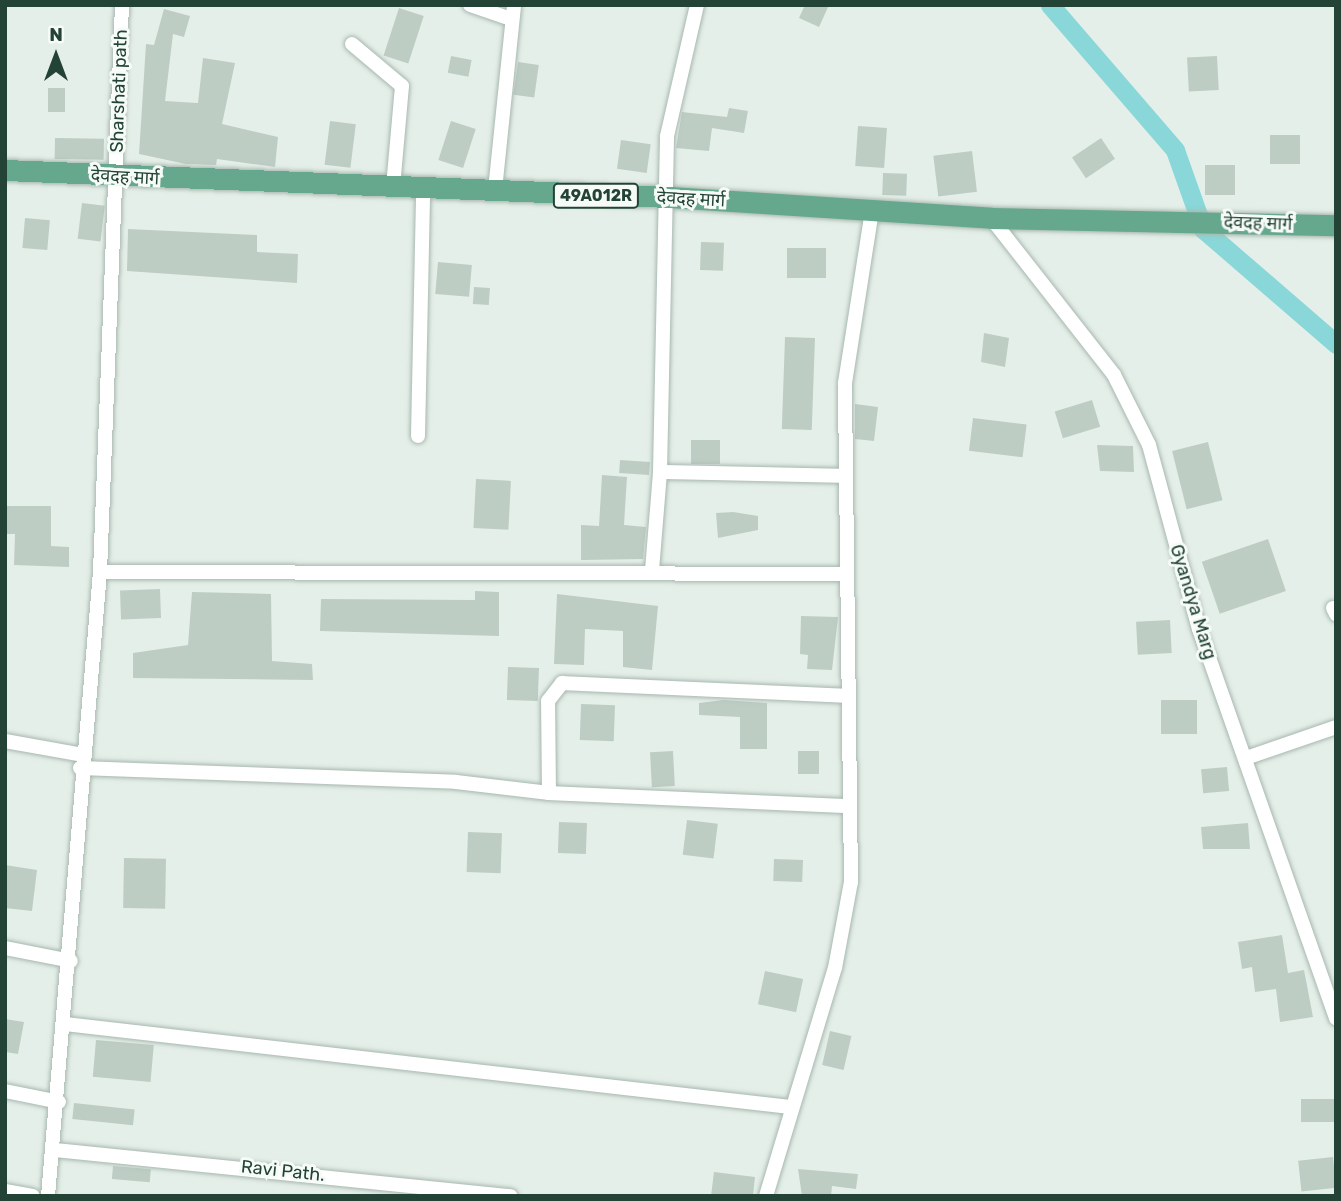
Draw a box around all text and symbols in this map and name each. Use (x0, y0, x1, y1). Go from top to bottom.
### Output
north arrow (21, 21, 91, 91)
text: N (49, 23, 63, 46)
street label: Sharshati path (106, 29, 132, 153)
street label: देवदह मार्ग (90, 164, 160, 190)
road number: 49A012R (552, 184, 640, 208)
street label: देवदह मार्ग (656, 186, 726, 212)
street label: देवदह मार्ग (1223, 211, 1293, 235)
street label: Gyandya Marg (1165, 542, 1221, 662)
street label: Ravi Path. (240, 1156, 326, 1186)

